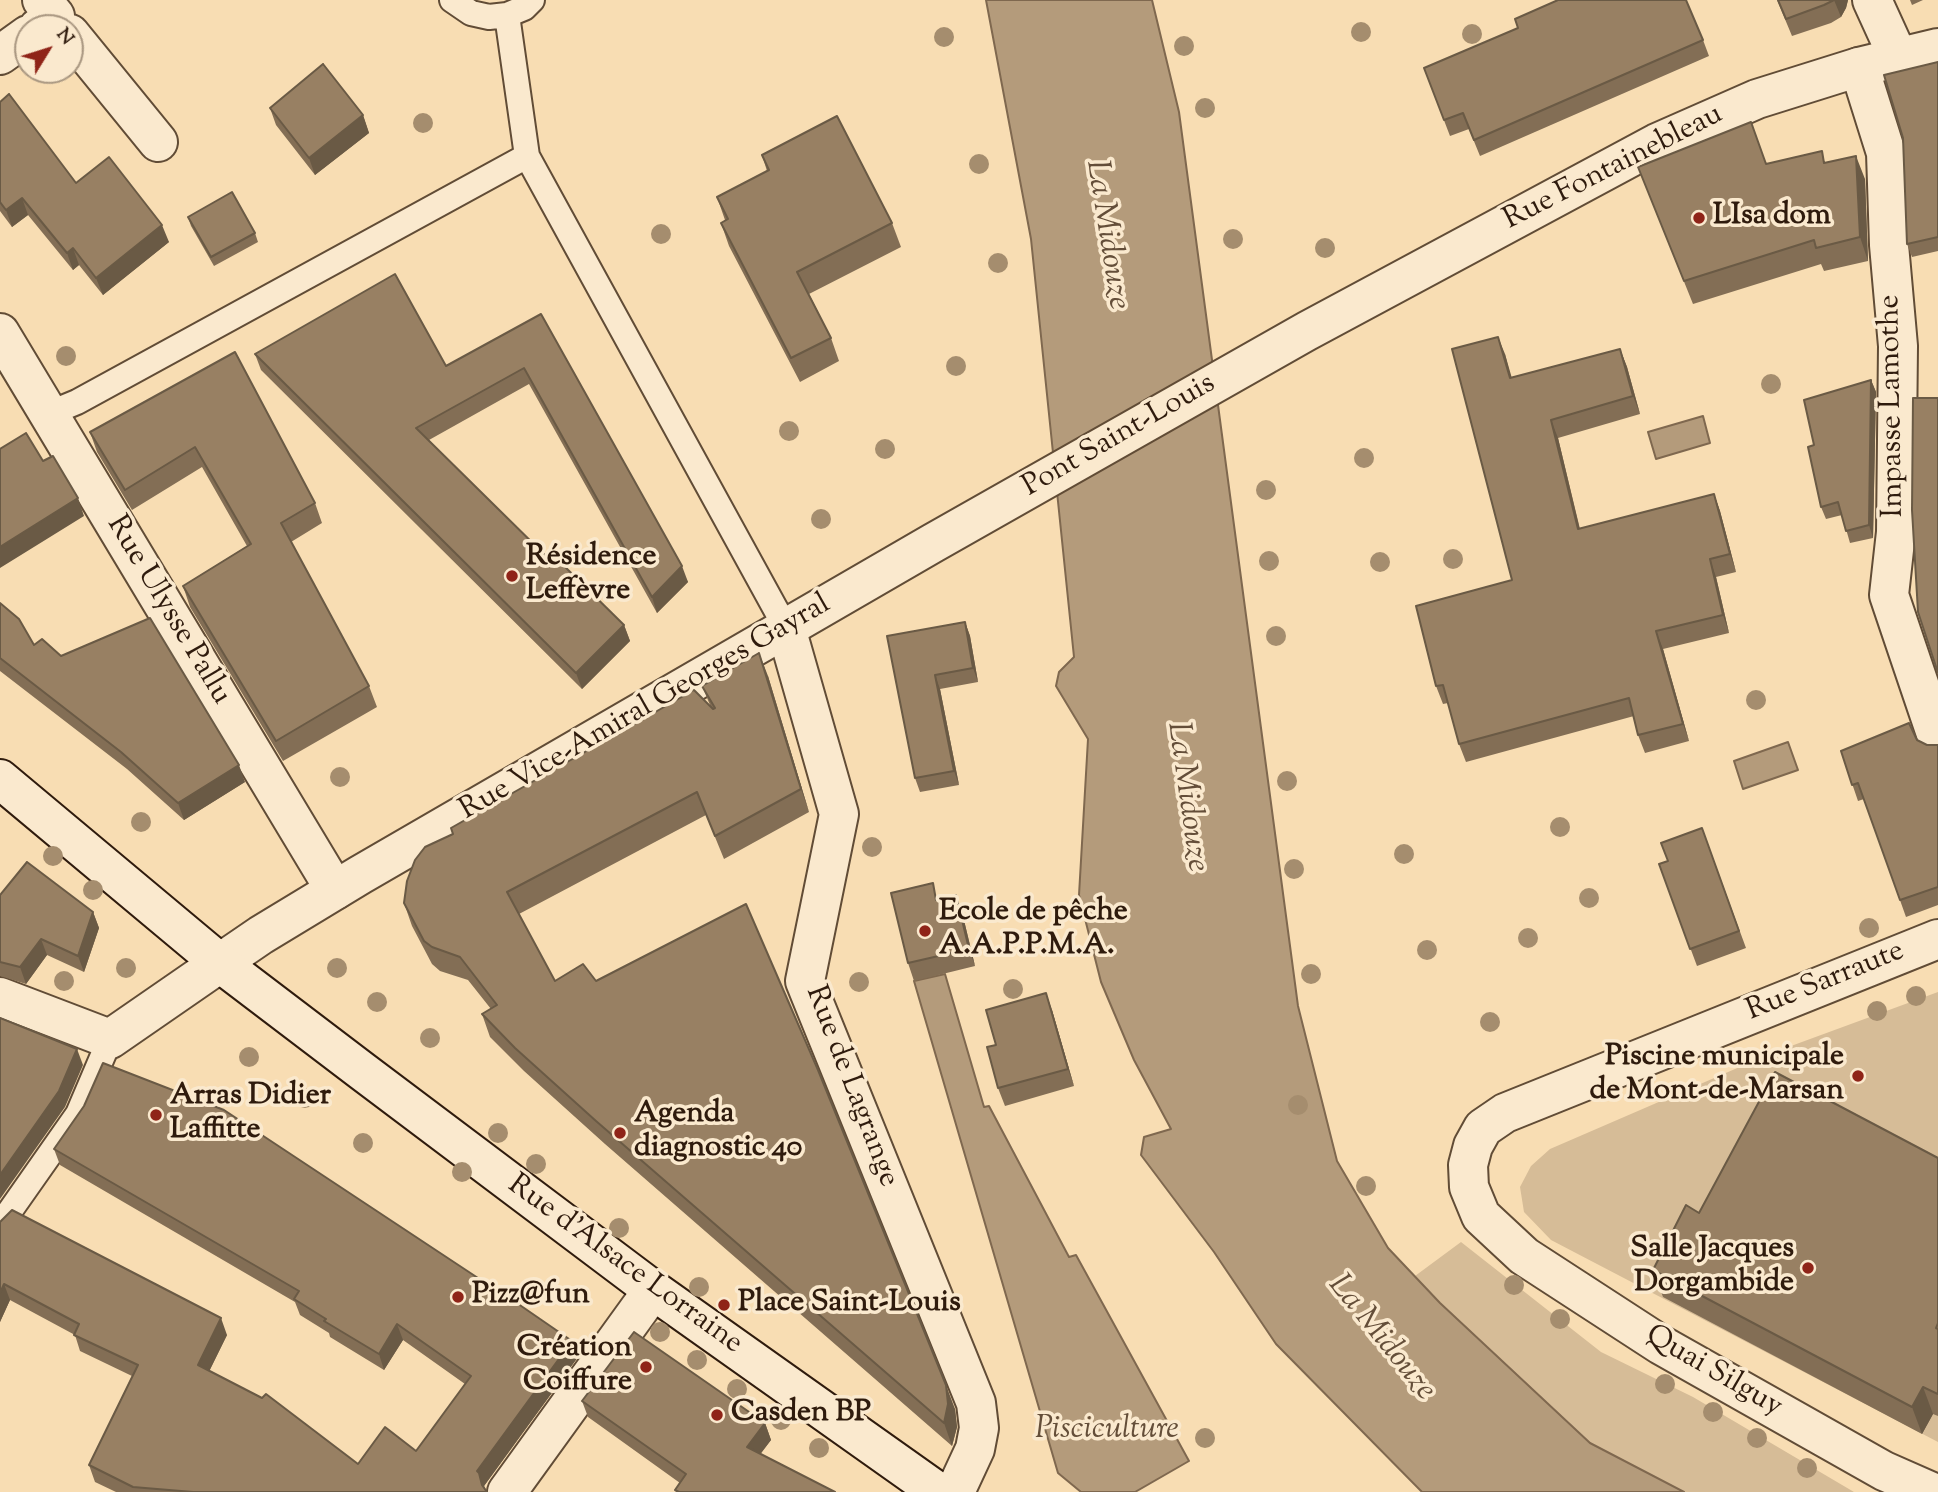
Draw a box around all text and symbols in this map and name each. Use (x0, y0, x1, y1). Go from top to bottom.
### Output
north arrow (14, 14, 84, 84)
text: N (49, 23, 80, 51)
street label: Rue Fontainebleau (1498, 98, 1730, 240)
water label: La Midouze (1074, 157, 1136, 313)
place label: LIsa dom (1713, 200, 1831, 236)
marker: LIsa dom (1691, 210, 1707, 226)
street label: Impasse Lamothe (1874, 294, 1914, 518)
street label: Pont Saint-Louis (1017, 367, 1223, 507)
street label: Rue Ulysse Pallu (97, 510, 237, 712)
place label: Résidence Leffèvre (526, 541, 656, 612)
marker: Résidence Leffèvre (504, 568, 520, 584)
street label: Rue Vice-Amiral Georges Gayral (454, 588, 838, 830)
water label: La Midouze (1155, 720, 1215, 874)
place label: Ecole de pêche A.A.P.P.M.A. (939, 896, 1128, 967)
marker: Ecole de pêche A.A.P.P.M.A. (917, 923, 933, 939)
street label: Rue Sarraute (1742, 935, 1910, 1031)
street label: Rue de Lagrange (795, 981, 905, 1193)
place label: Piscine municipale de Mont-de-Marsan (1590, 1041, 1844, 1112)
marker: Piscine municipale de Mont-de-Marsan (1850, 1068, 1866, 1084)
place label: Arras Didier Laffitte (170, 1080, 331, 1150)
place label: Agenda diagnostic 40 (634, 1098, 802, 1168)
marker: Arras Didier Laffitte (148, 1107, 164, 1123)
marker: Agenda diagnostic 40 (612, 1125, 628, 1141)
street label: Rue d'Alsace Lorraine (499, 1169, 749, 1363)
place label: Salle Jacques Dorgambide (1630, 1233, 1794, 1304)
marker: Salle Jacques Dorgambide (1800, 1260, 1816, 1276)
water label: La Midouze (1318, 1268, 1442, 1410)
place label: Pizz@fun (472, 1279, 590, 1315)
place label: Place Saint-Louis (738, 1287, 961, 1323)
marker: Pizz@fun (450, 1289, 466, 1305)
marker: Place Saint-Louis (716, 1297, 732, 1313)
street label: Quai Silguy (1638, 1319, 1788, 1427)
place label: Création Coiffure (517, 1332, 632, 1402)
marker: Création Coiffure (638, 1359, 654, 1375)
place label: Casden BP (731, 1397, 871, 1433)
marker: Casden BP (709, 1407, 725, 1423)
water label: Pisciculture (1035, 1413, 1179, 1451)

